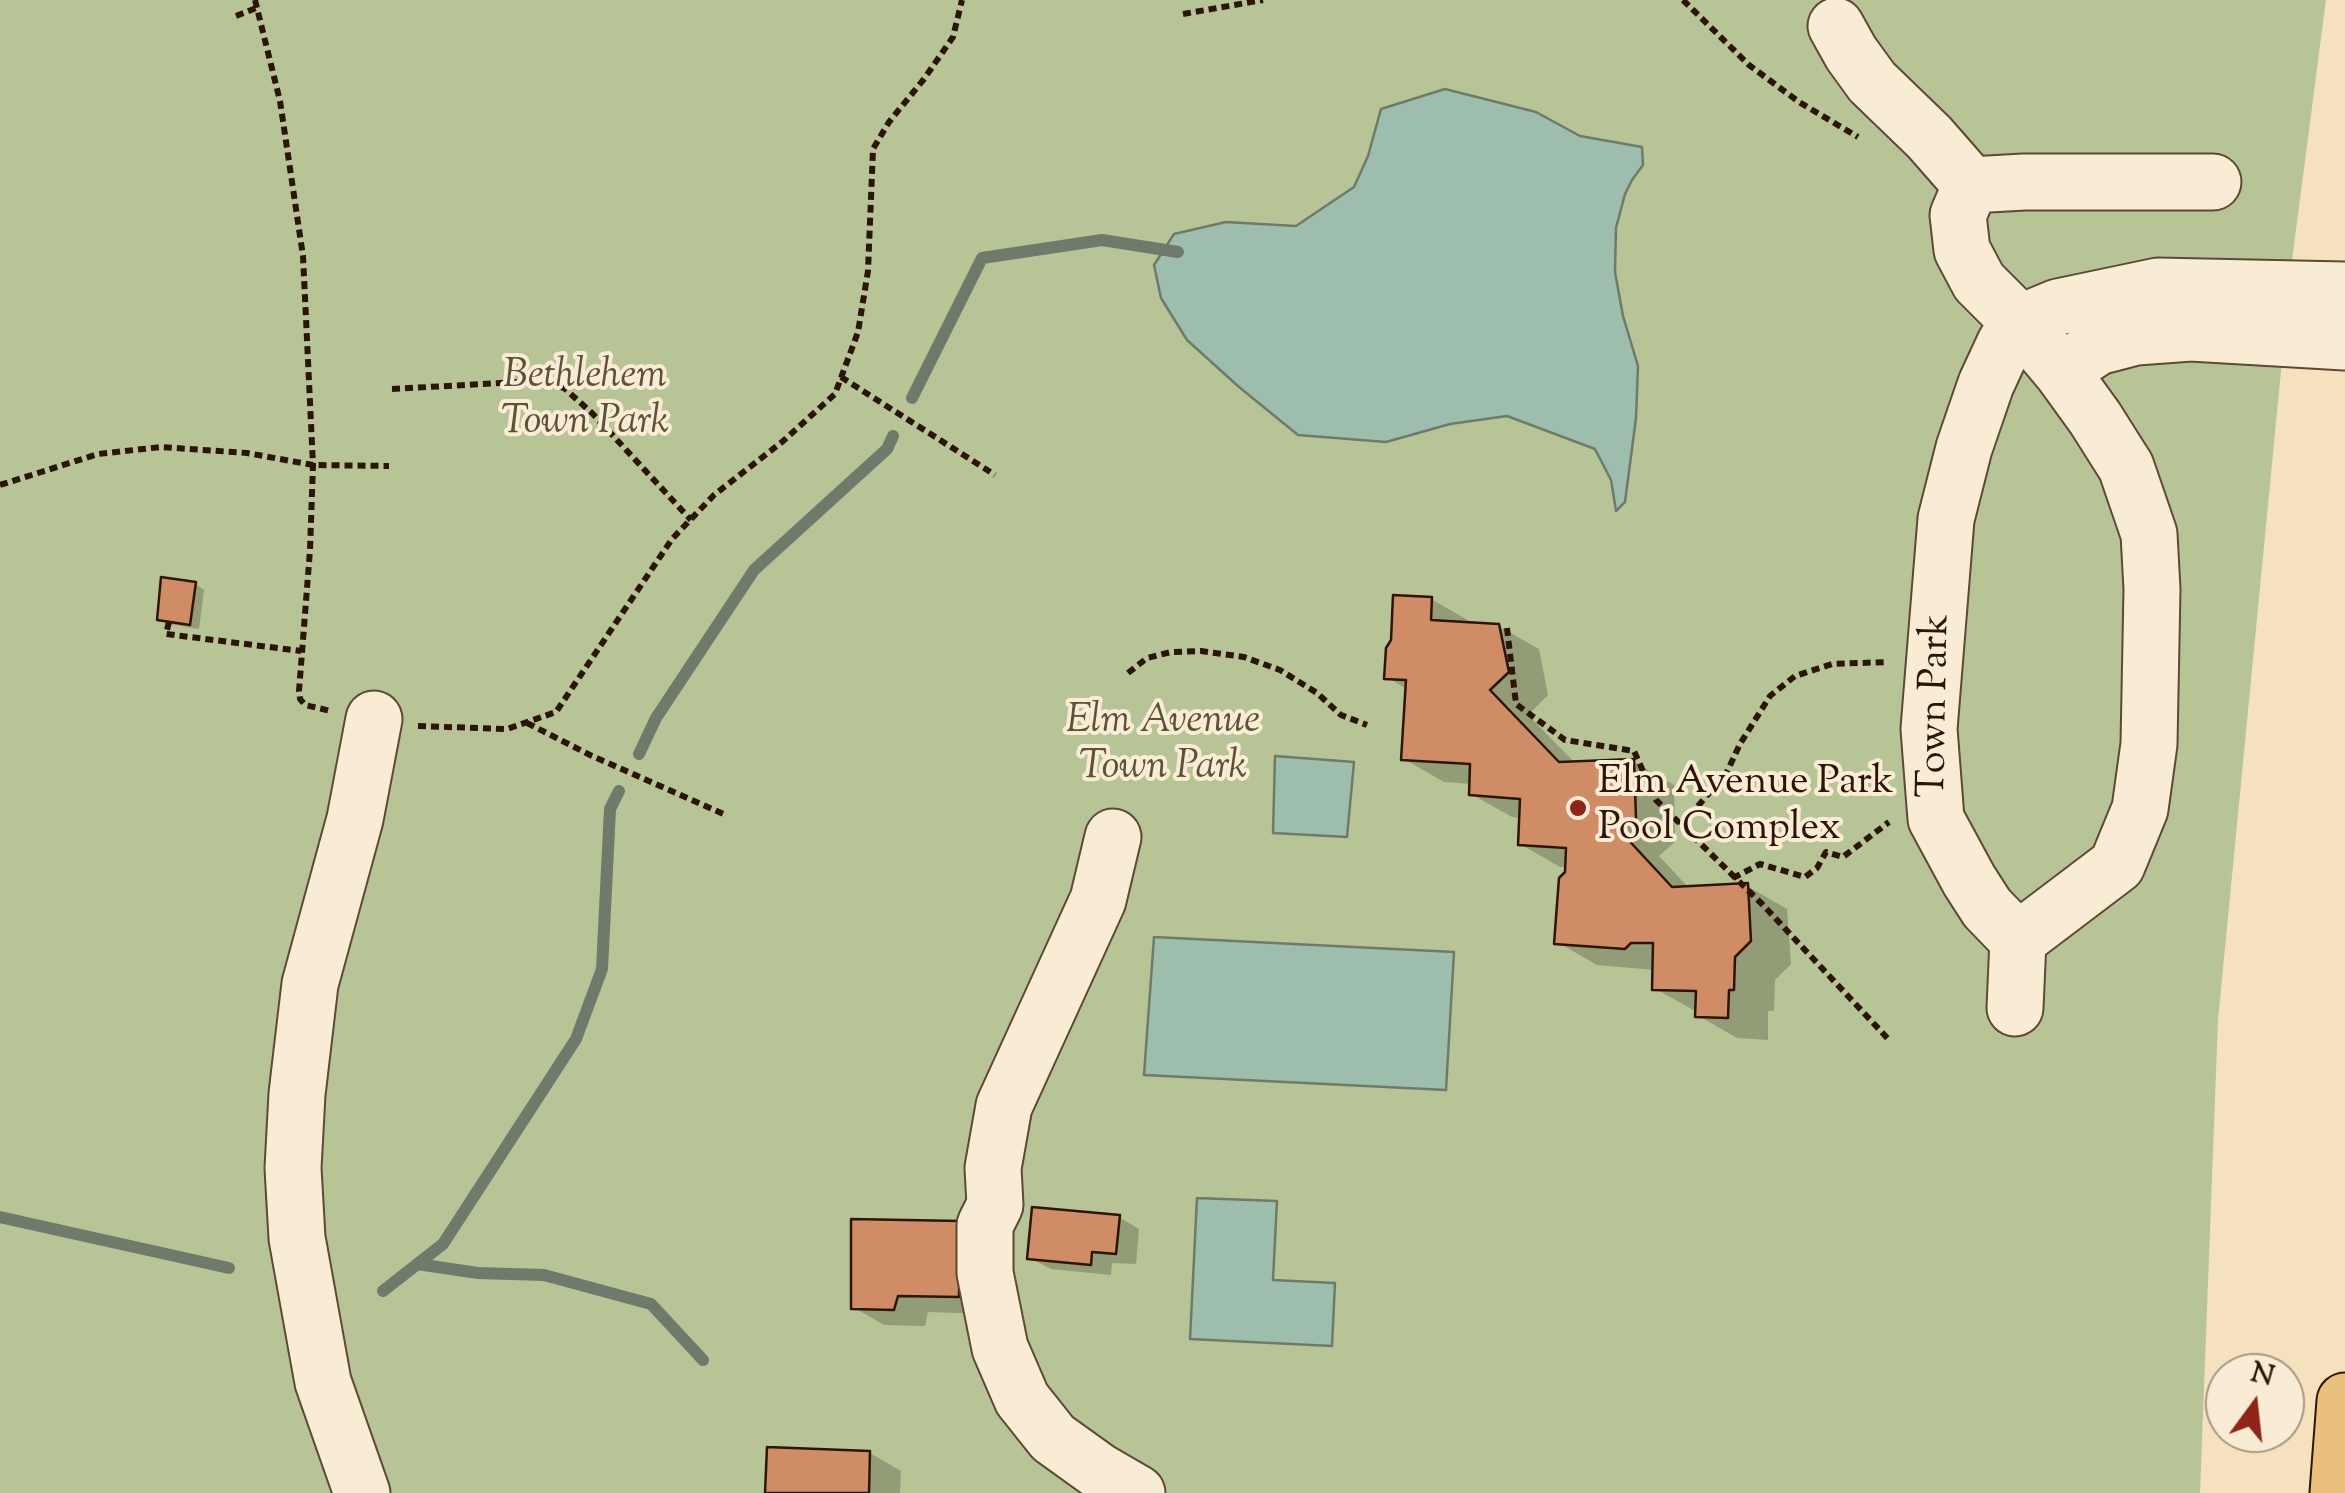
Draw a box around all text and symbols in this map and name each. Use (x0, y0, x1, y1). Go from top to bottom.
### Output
park label: Bethlehem Town Park (501, 355, 669, 449)
street label: Town Park (1912, 614, 1964, 798)
park label: Elm Avenue Town Park (1066, 700, 1260, 794)
place label: Elm Avenue Park Pool Complex (1598, 761, 1894, 855)
marker: Elm Avenue Park Pool Complex (1567, 797, 1589, 819)
north arrow (2205, 1353, 2305, 1453)
text: N (2246, 1354, 2278, 1398)

